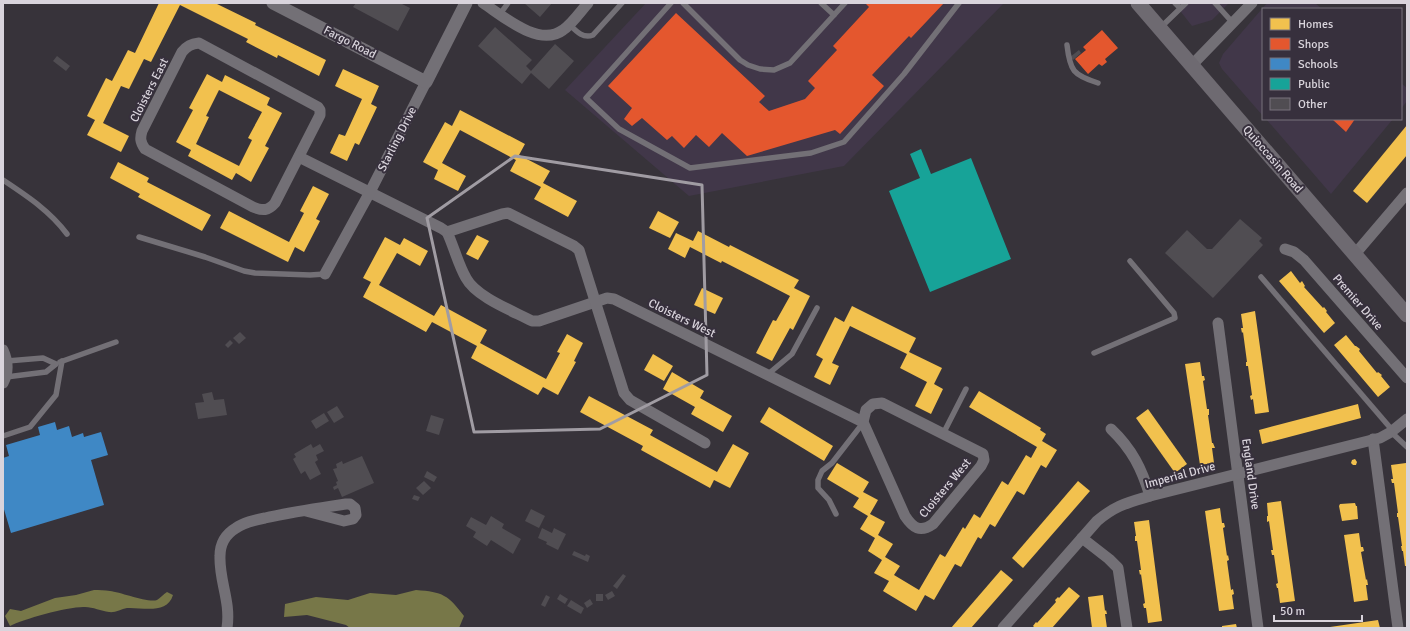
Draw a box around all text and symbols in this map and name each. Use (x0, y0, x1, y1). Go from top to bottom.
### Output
legend (1262, 8, 1402, 120)
text: Homes (1298, 17, 1333, 32)
street label: Fargo Road (321, 23, 379, 62)
text: Shops (1298, 37, 1329, 52)
street label: Cloisters East (127, 56, 172, 125)
text: Schools (1298, 57, 1338, 72)
text: Public (1298, 77, 1330, 92)
text: Other (1298, 97, 1328, 112)
street label: Starling Drive (375, 104, 420, 174)
street label: Quioccasin Road (1239, 122, 1306, 196)
street label: Premier Drive (1329, 271, 1386, 333)
street label: Cloisters West (646, 296, 718, 341)
street label: England Drive (1238, 438, 1263, 511)
street label: Cloisters West (916, 456, 975, 521)
street label: Imperial Drive (1143, 459, 1217, 492)
scale bar (1274, 597, 1362, 623)
text: 50 m (1280, 604, 1305, 619)

